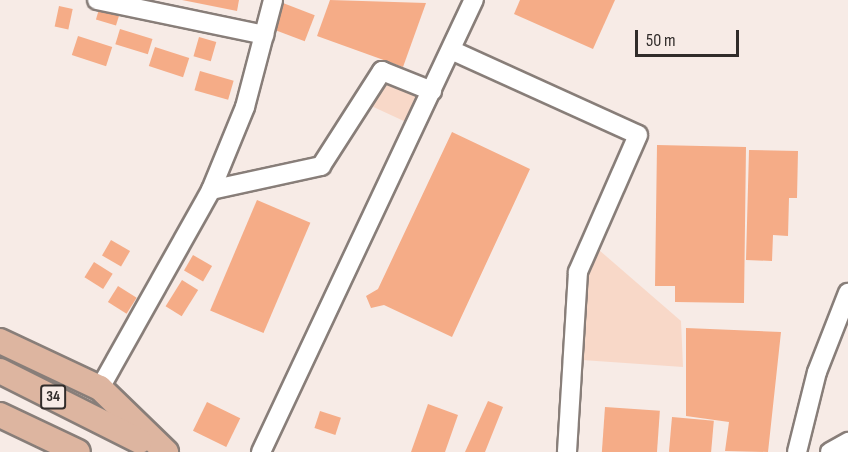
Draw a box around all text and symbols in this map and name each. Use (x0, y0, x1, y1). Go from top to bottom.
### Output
scale bar (638, 18, 742, 56)
text: 50 m (646, 30, 676, 51)
road number: 34 (40, 385, 66, 409)

